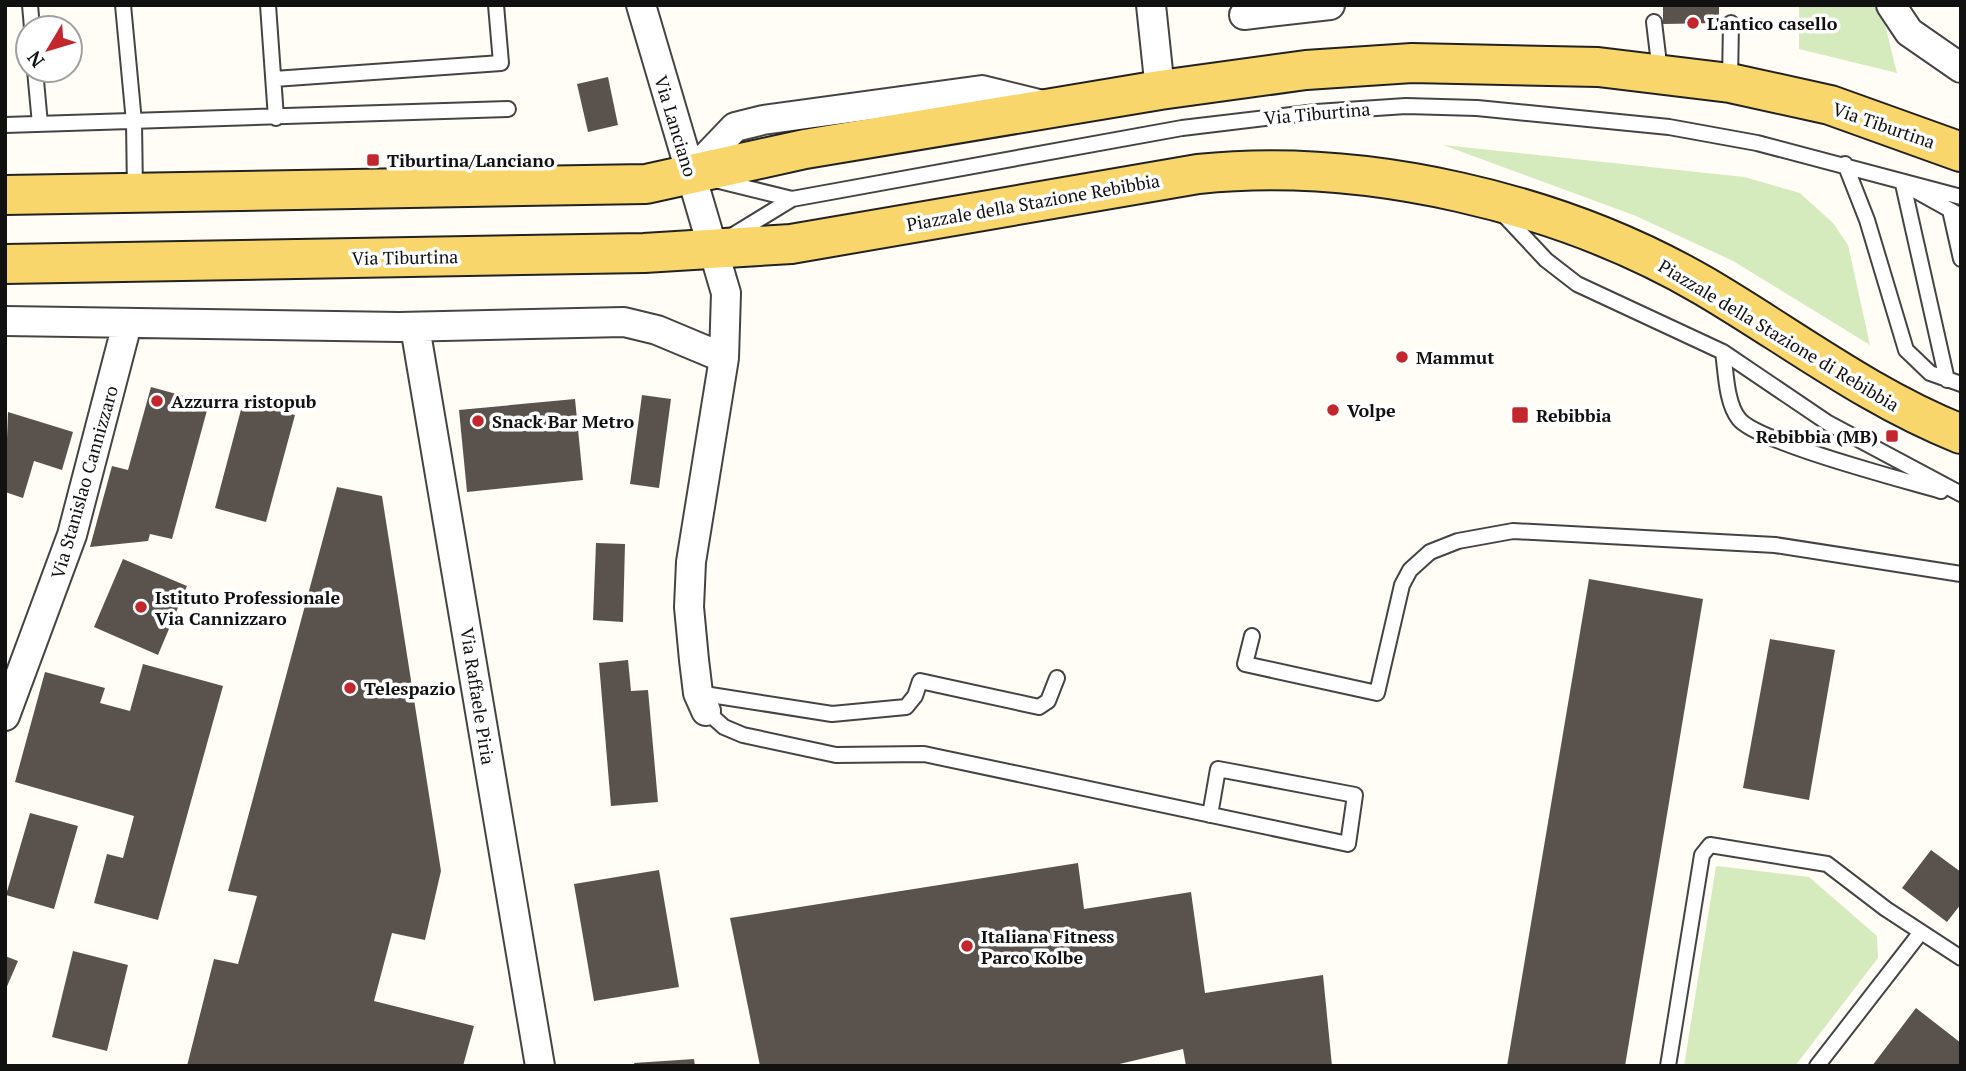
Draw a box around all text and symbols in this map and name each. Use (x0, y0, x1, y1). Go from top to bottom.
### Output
place label: L'antico casello (1707, 11, 1838, 35)
north arrow (14, 14, 84, 84)
marker: L'antico casello (1685, 15, 1701, 31)
text: N (21, 46, 49, 73)
street label: Via Lanciano (649, 73, 703, 179)
street label: Via Tiburtina (1263, 96, 1371, 130)
street label: Via Tiburtina (1830, 96, 1938, 154)
place label: Tiburtina/Lanciano (387, 148, 555, 172)
marker: Tiburtina/Lanciano (365, 152, 381, 168)
street label: Piazzale della Stazione Rebibbia (904, 168, 1162, 236)
street label: Via Tiburtina (351, 244, 459, 270)
street label: Piazzale della Stazione di Rebibbia (1654, 253, 1904, 417)
place label: Mammut (1416, 345, 1494, 369)
marker: Mammut (1394, 349, 1410, 365)
street label: Via Stanislao Cannizzaro (45, 383, 123, 581)
place label: Azzurra ristopub (171, 389, 317, 413)
marker: Azzurra ristopub (149, 393, 165, 409)
place label: Volpe (1347, 398, 1396, 422)
marker: Volpe (1325, 402, 1341, 418)
place label: Rebibbia (1536, 403, 1612, 427)
marker: Rebibbia (1510, 405, 1530, 425)
place label: Snack Bar Metro (492, 409, 634, 433)
marker: Snack Bar Metro (470, 413, 486, 429)
place label: Rebibbia (MB) (1756, 424, 1878, 448)
marker: Rebibbia (MB) (1884, 428, 1900, 444)
place label: Istituto Professionale Via Cannizzaro (155, 585, 341, 630)
marker: Istituto Professionale Via Cannizzaro (133, 599, 149, 615)
street label: Via Raffaele Piria (455, 626, 501, 766)
place label: Telespazio (364, 676, 456, 700)
marker: Telespazio (342, 680, 358, 696)
place label: Italiana Fitness Parco Kolbe (981, 924, 1114, 969)
marker: Italiana Fitness Parco Kolbe (959, 938, 975, 954)

